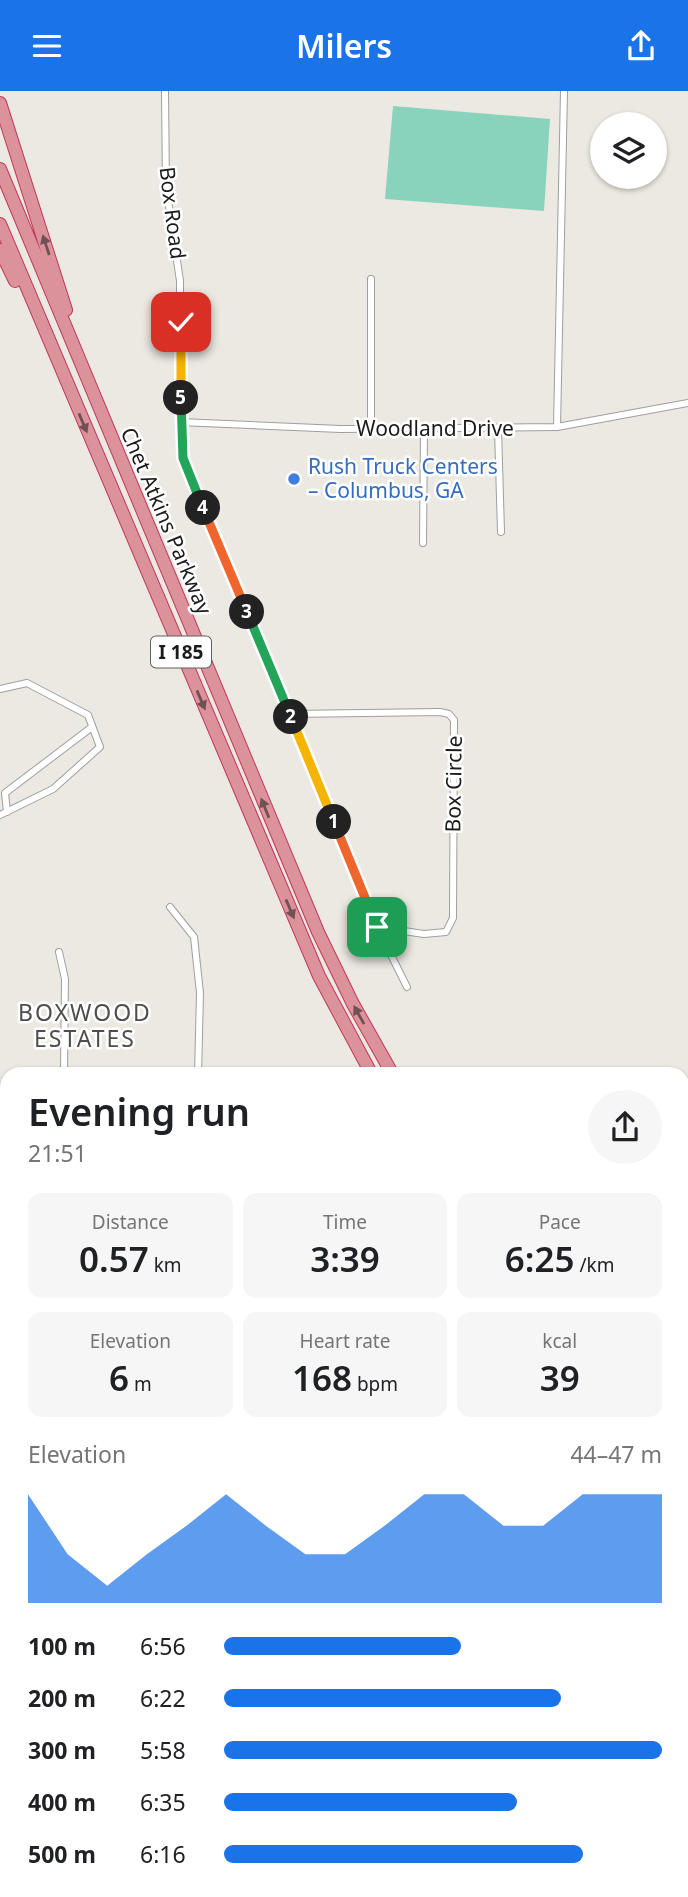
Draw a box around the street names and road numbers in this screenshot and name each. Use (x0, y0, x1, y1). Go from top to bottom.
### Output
street label: Box Road (153, 165, 193, 261)
street label: Woodland Drive (356, 414, 514, 442)
street label: Chet Atkins Parkway (115, 423, 219, 619)
road number: I 185 (151, 637, 211, 667)
street label: Box Circle (438, 735, 468, 833)

